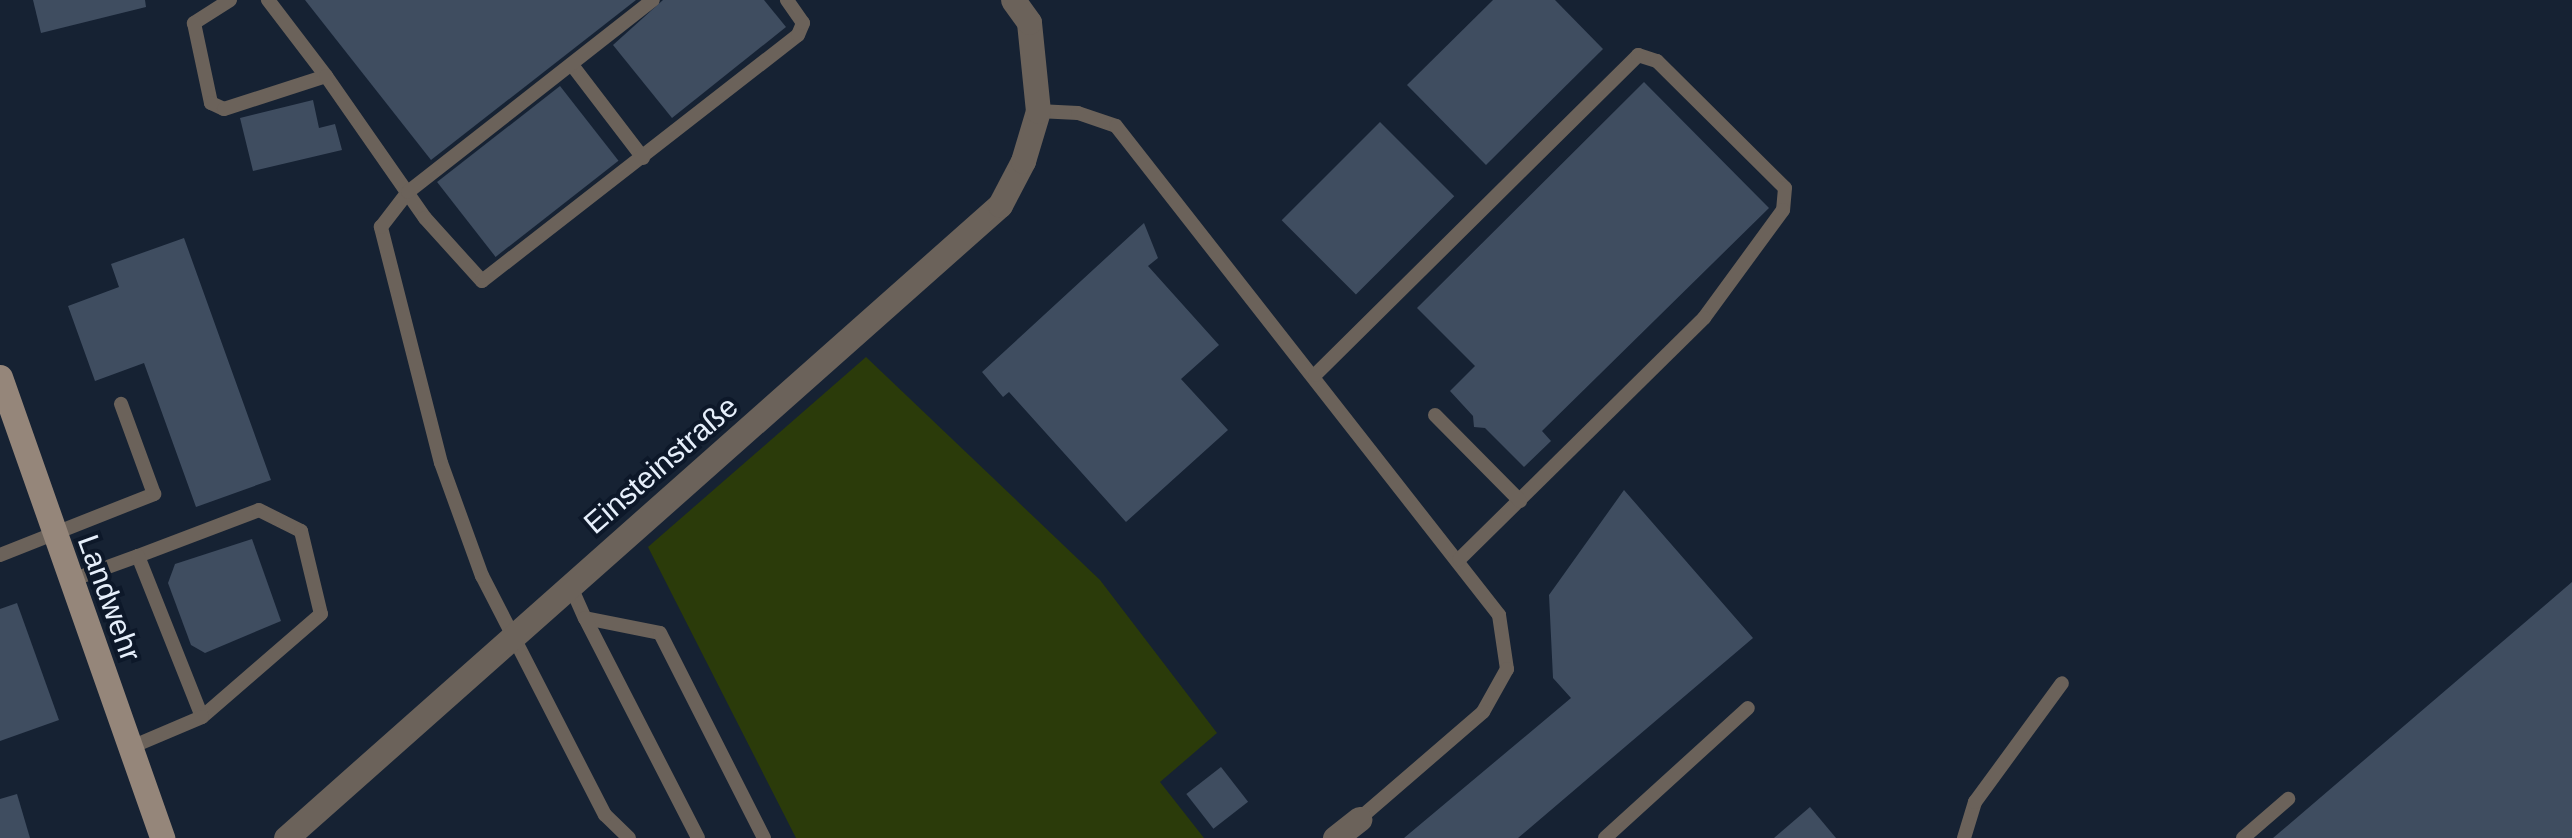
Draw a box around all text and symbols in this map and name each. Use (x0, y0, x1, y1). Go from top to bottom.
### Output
street label: Einsteinstraße (577, 389, 745, 541)
street label: Landwehr (70, 530, 148, 666)

